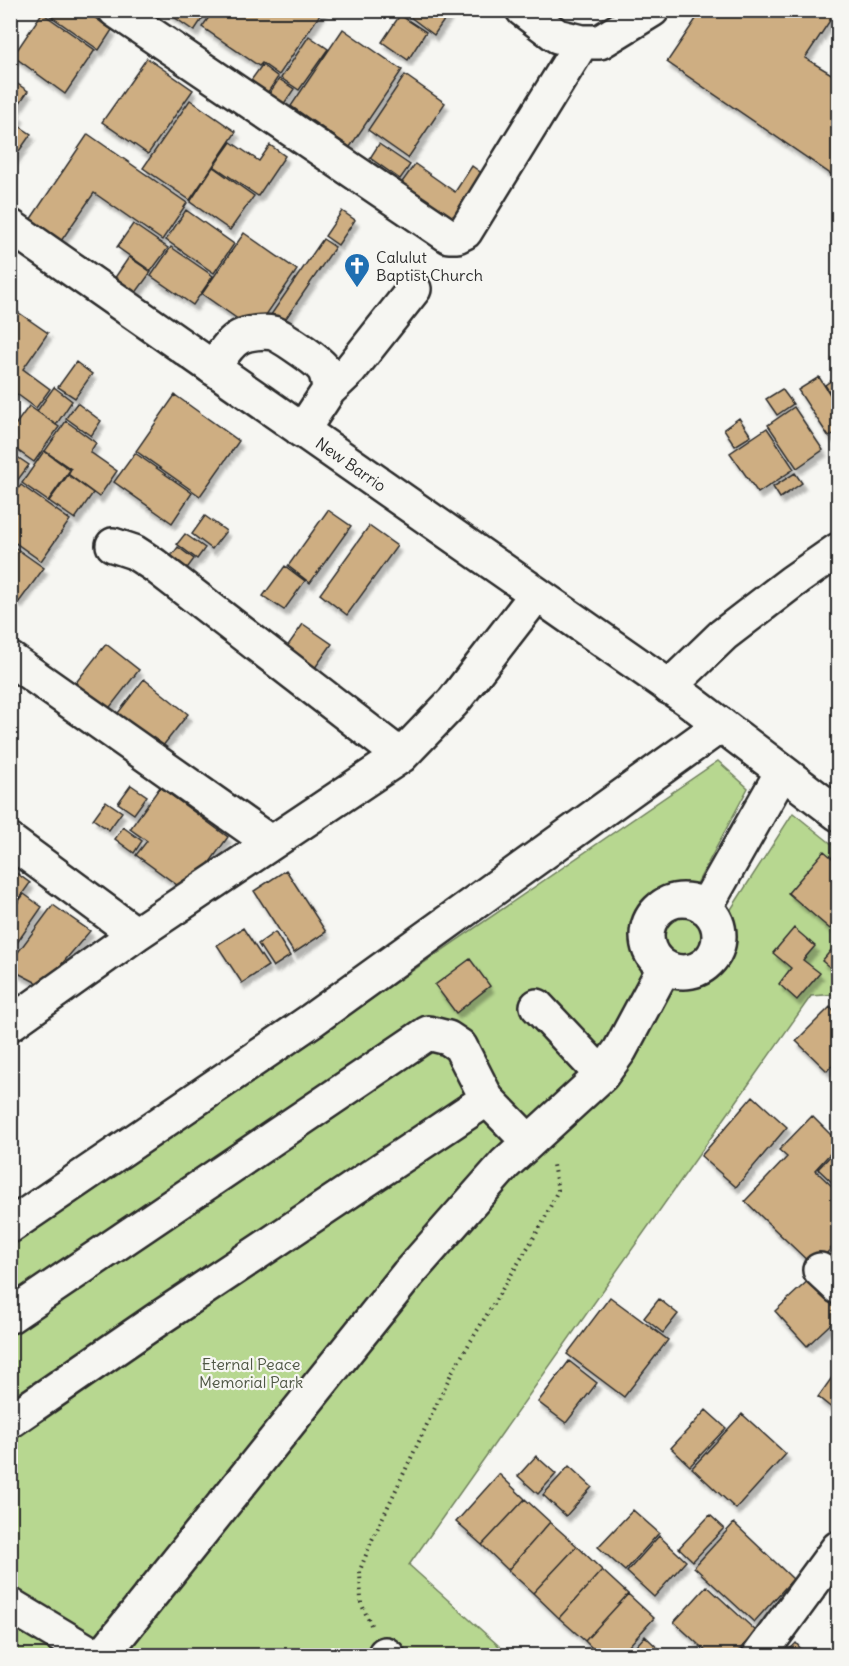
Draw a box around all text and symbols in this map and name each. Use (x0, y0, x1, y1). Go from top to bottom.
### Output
place label: Calulut Baptist Church (376, 247, 483, 285)
church icon: Calulut Baptist Church (342, 251, 372, 289)
street label: New Barrio (312, 433, 390, 496)
park label: Eternal Peace Memorial Park (199, 1354, 303, 1392)

